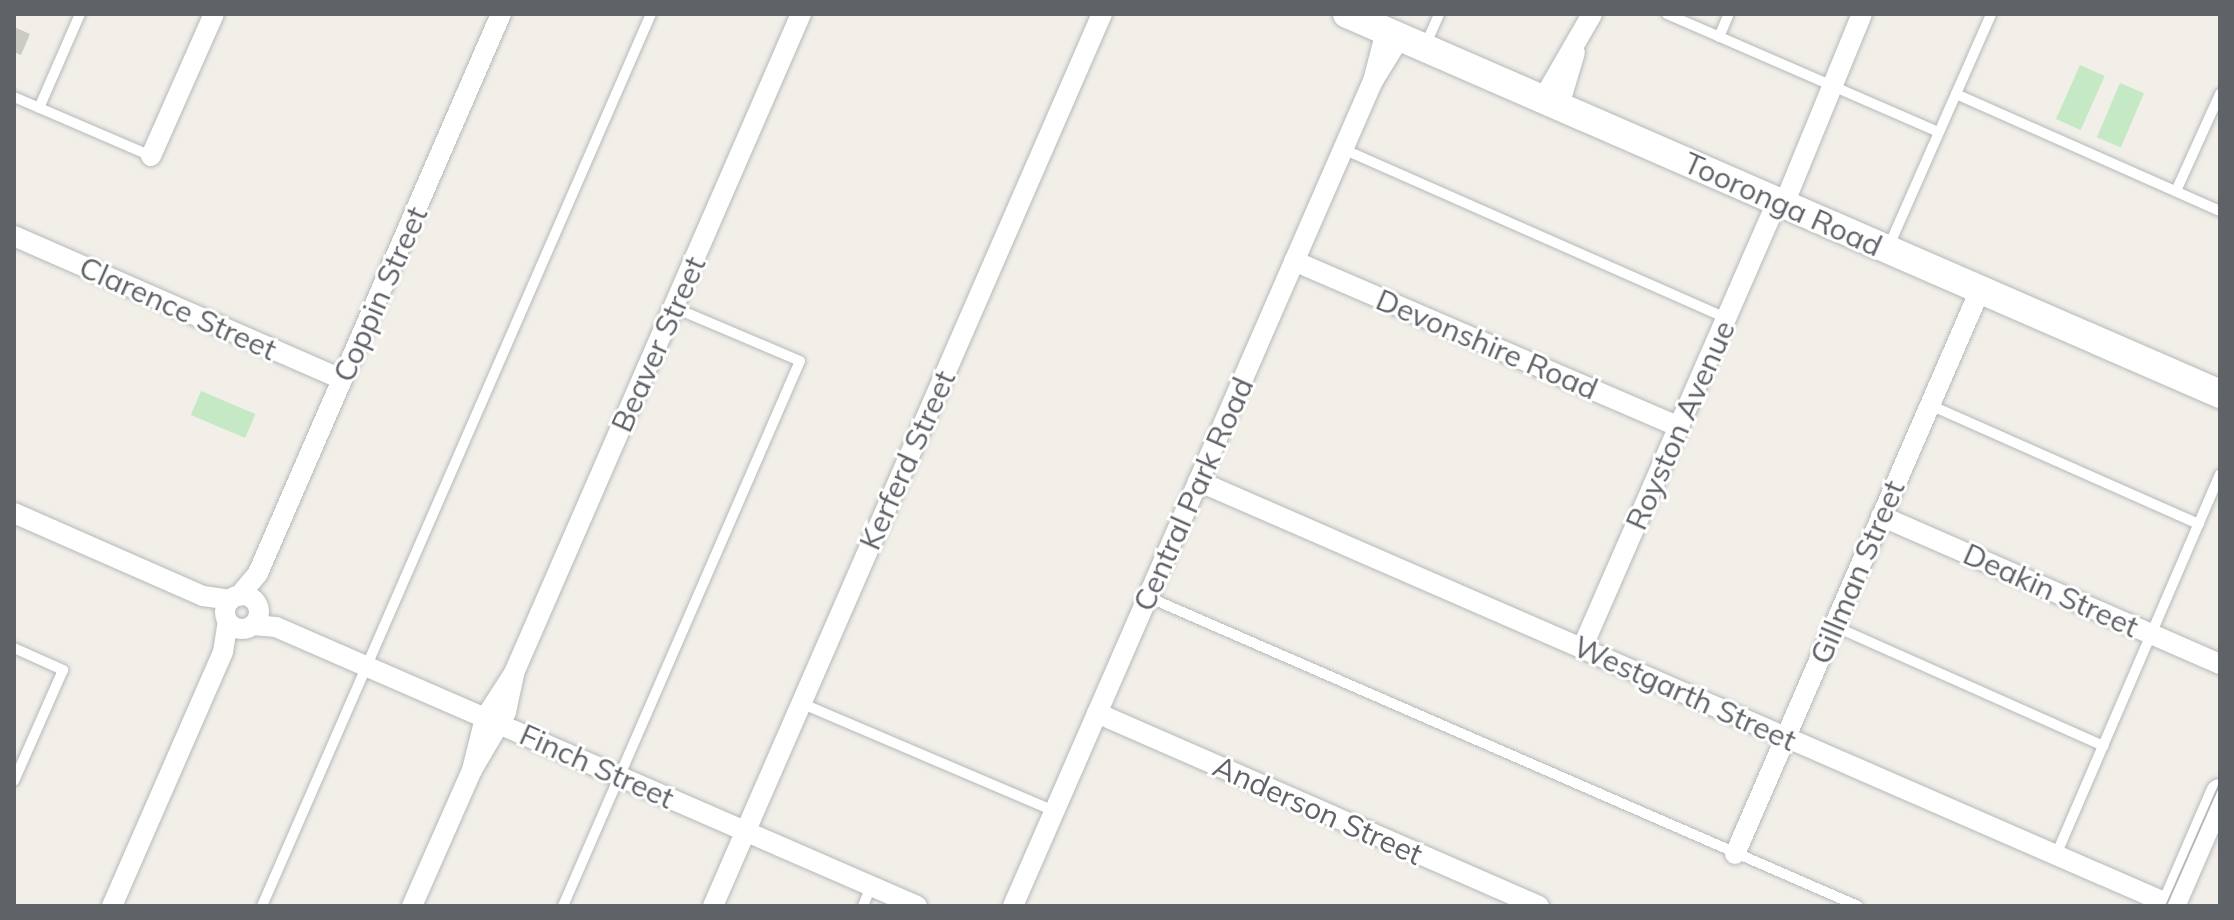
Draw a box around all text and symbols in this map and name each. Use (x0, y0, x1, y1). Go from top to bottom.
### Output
street label: Tooronga Road (1678, 144, 1888, 264)
street label: Coppin Street (325, 201, 435, 387)
street label: Clarence Street (74, 248, 282, 368)
street label: Beaver Street (603, 251, 713, 437)
street label: Devonshire Road (1371, 281, 1603, 407)
street label: Royston Avenue (1618, 315, 1742, 535)
street label: Kerferd Street (851, 365, 963, 555)
street label: Central Park Road (1125, 372, 1261, 616)
street label: Gillman Street (1802, 475, 1912, 669)
street label: Deakin Street (1958, 535, 2144, 645)
street label: Westgarth Street (1568, 628, 1802, 758)
street label: Finch Street (514, 716, 680, 816)
street label: Anderson Street (1208, 748, 1428, 872)

